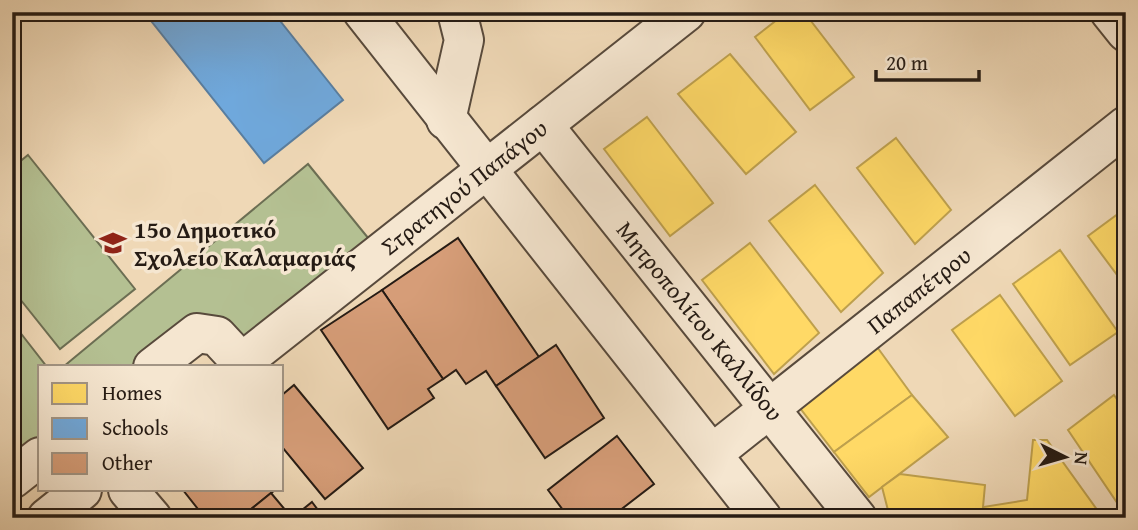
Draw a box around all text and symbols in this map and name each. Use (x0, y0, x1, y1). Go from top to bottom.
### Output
scale bar (876, 38, 979, 82)
text: 20 m (886, 47, 928, 78)
street label: Στρατηγού Παπάγου (373, 111, 555, 263)
place label: 15ο Δημοτικό Σχολείο Καλαμαριάς (134, 212, 357, 275)
street label: Μητροπολίτου Καλλίδου (608, 213, 792, 429)
school or university icon: 15ο Δημοτικό Σχολείο Καλαμαριάς (98, 228, 128, 258)
street label: Παπαπέτρου (859, 238, 979, 342)
legend (38, 365, 284, 491)
text: Homes (102, 377, 162, 408)
text: Schools (102, 412, 169, 443)
north arrow (1030, 421, 1100, 491)
text: Other (102, 447, 153, 478)
text: N (1067, 451, 1096, 466)

